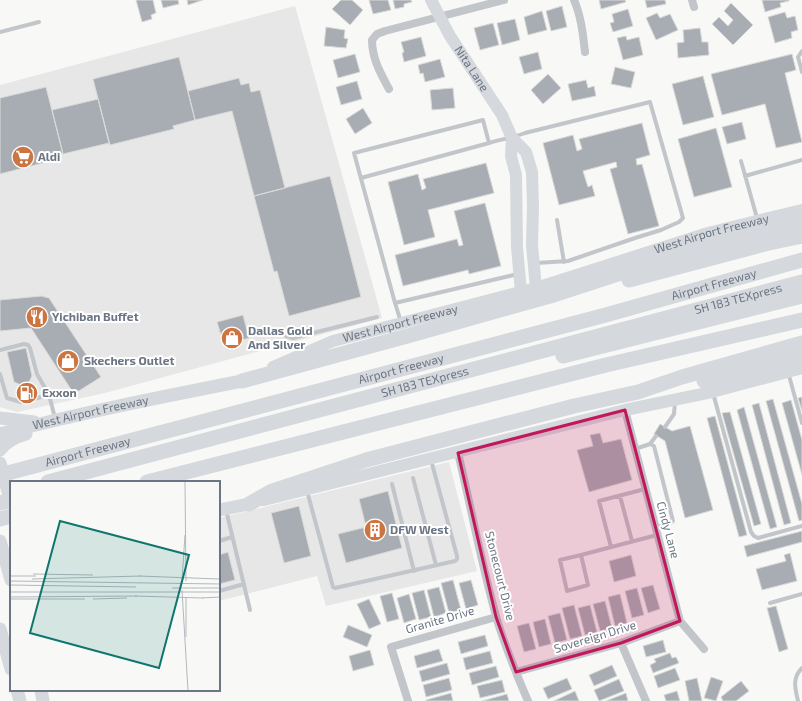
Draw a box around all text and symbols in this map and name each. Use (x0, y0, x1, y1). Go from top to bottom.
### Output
street label: Nita Lane (452, 43, 492, 94)
supermarket icon: Aldi (10, 144, 36, 170)
place label: Aldi (38, 149, 60, 163)
street label: West Airport Freeway (652, 210, 771, 256)
street label: Airport Freeway (670, 265, 759, 302)
street label: SH 183 TEXpress (693, 280, 783, 316)
street label: West Airport Freeway (341, 301, 460, 344)
restaurant icon: Yichiban Buffet (24, 304, 50, 330)
place label: Yichiban Buffet (52, 309, 139, 323)
place label: Dallas Gold And Silver (248, 323, 313, 351)
shop icon: Dallas Gold And Silver (219, 325, 245, 351)
shop icon: Skechers Outlet (55, 348, 81, 374)
street label: Airport Freeway (357, 350, 446, 386)
place label: Skechers Outlet (84, 353, 174, 367)
street label: SH 183 TEXpress (379, 363, 470, 399)
fuel station icon: Exxon (14, 380, 40, 406)
place label: Exxon (42, 385, 77, 399)
street label: West Airport Freeway (31, 392, 150, 432)
street label: Airport Freeway (44, 433, 133, 469)
inset map (10, 481, 220, 691)
street label: Cindy Lane (655, 500, 683, 560)
building icon: DFW West (362, 517, 388, 543)
place label: DFW West (390, 522, 449, 536)
street label: Stonecourt Drive (483, 530, 519, 622)
street label: Granite Drive (404, 603, 476, 636)
street label: Sovereign Drive (552, 617, 637, 655)

